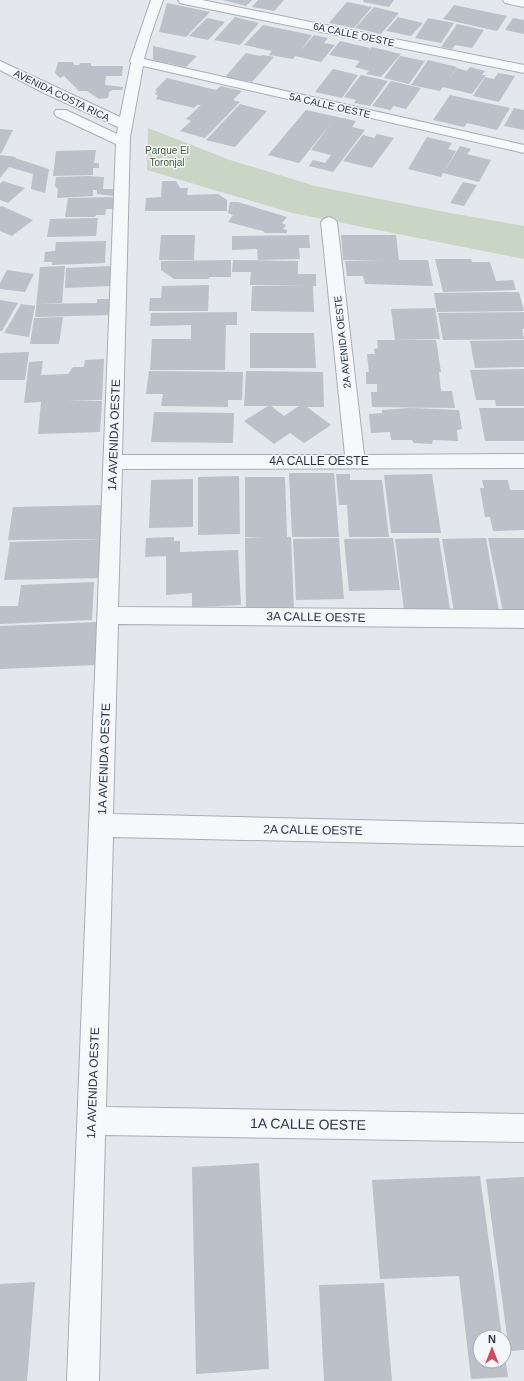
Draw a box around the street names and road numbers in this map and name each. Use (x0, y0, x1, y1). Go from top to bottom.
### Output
street label: 6A CALLE OESTE (312, 20, 396, 49)
street label: AVENIDA COSTA RICA (12, 67, 112, 124)
street label: 5A CALLE OESTE (288, 91, 372, 120)
street label: 2A AVENIDA OESTE (332, 295, 353, 389)
street label: 1A AVENIDA OESTE (105, 379, 123, 491)
street label: 4A CALLE OESTE (269, 454, 369, 468)
street label: 3A CALLE OESTE (266, 609, 366, 625)
street label: 1A AVENIDA OESTE (95, 703, 113, 815)
street label: 2A CALLE OESTE (263, 822, 363, 838)
street label: 1A AVENIDA OESTE (84, 1027, 102, 1139)
street label: 1A CALLE OESTE (250, 1115, 366, 1133)

